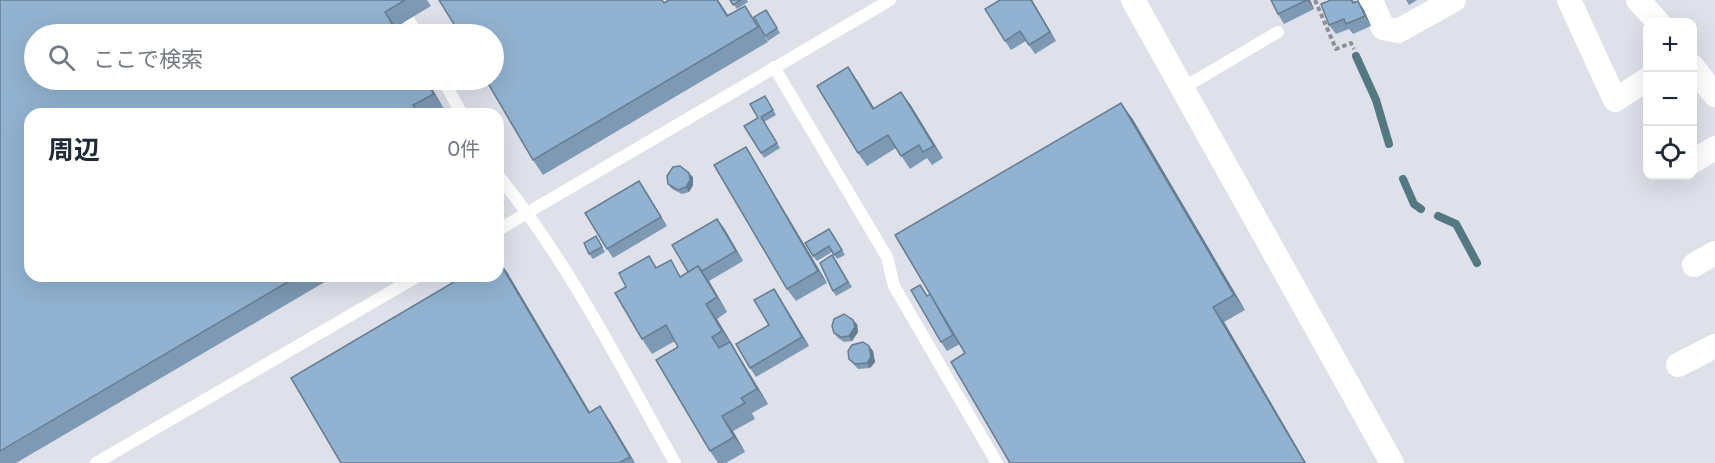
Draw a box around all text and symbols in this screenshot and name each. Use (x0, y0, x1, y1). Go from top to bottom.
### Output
map controls (1643, 18, 1697, 180)
button: + (1643, 18, 1697, 72)
search box (24, 24, 504, 90)
icon: search (45, 41, 78, 74)
text: ここで検索 (93, 47, 203, 73)
button: − (1643, 72, 1697, 126)
button: locate (1643, 126, 1697, 180)
text: 周辺 (48, 135, 100, 166)
text: 0件 (447, 138, 480, 162)

